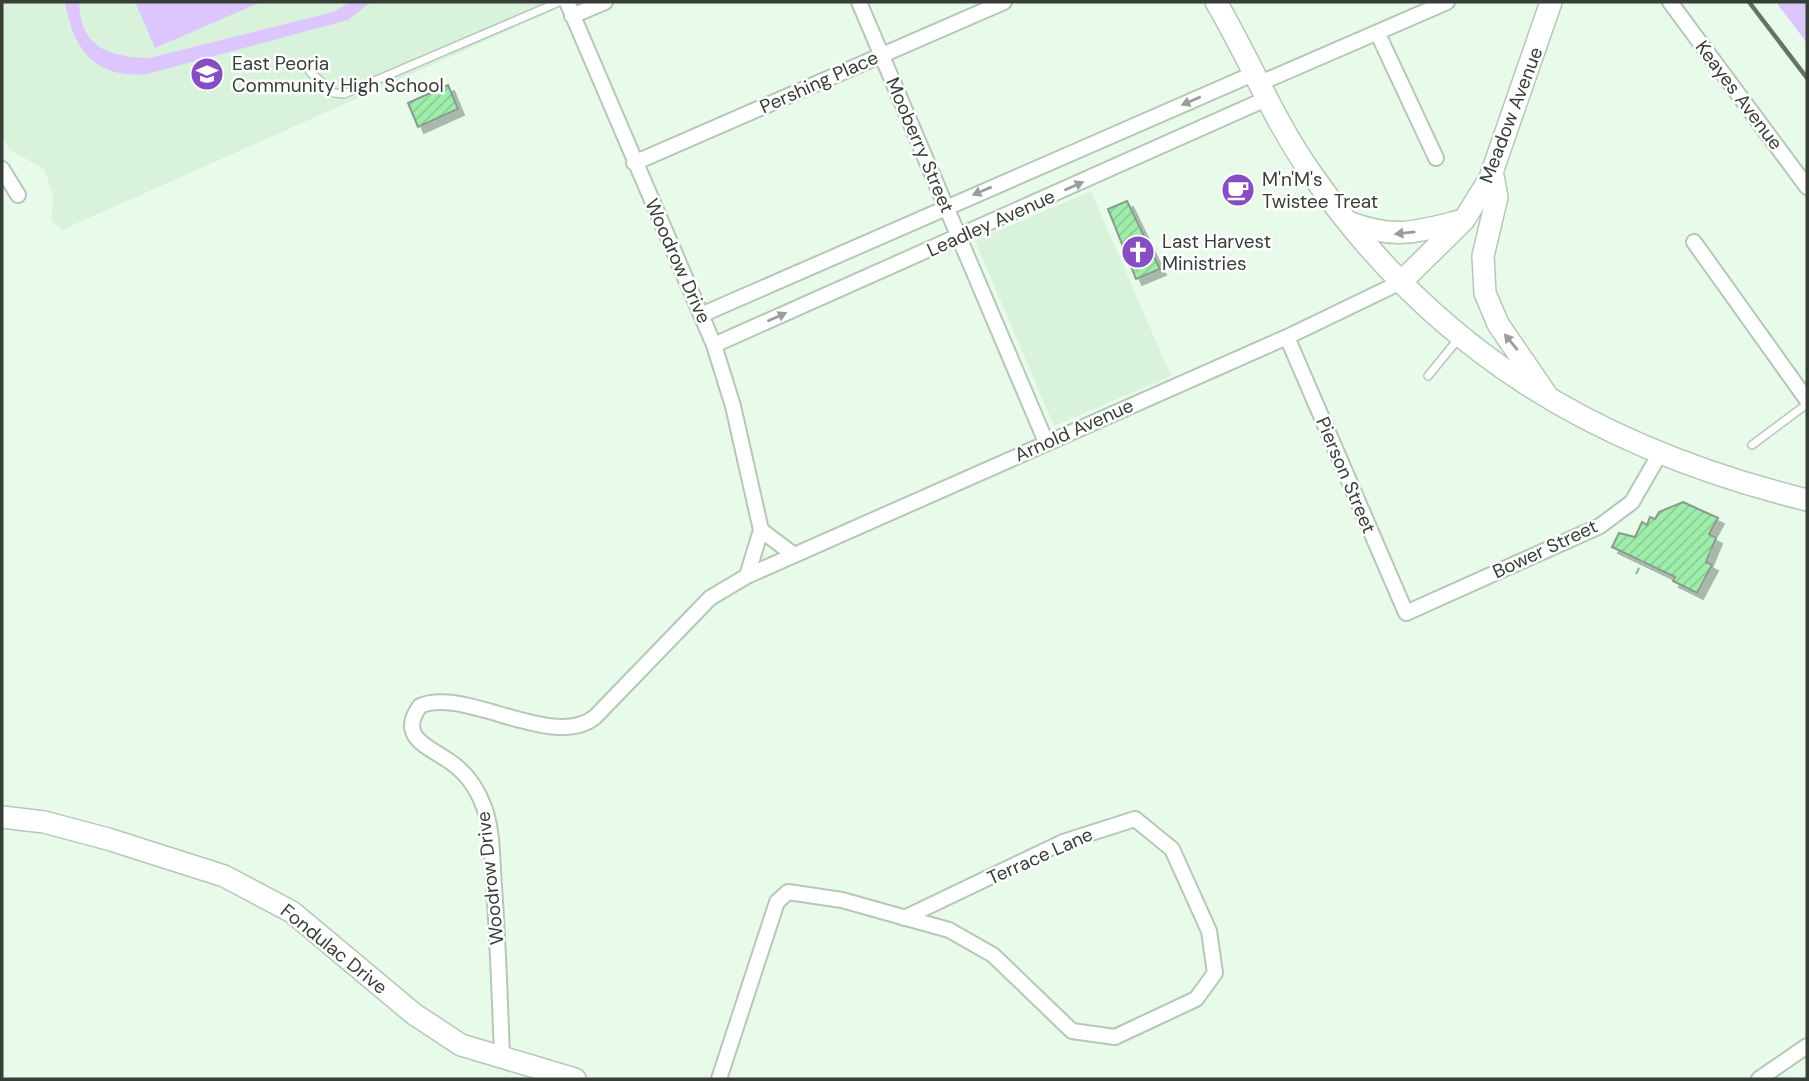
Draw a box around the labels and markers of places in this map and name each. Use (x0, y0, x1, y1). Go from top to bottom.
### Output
place label: East Peoria Community High School (232, 51, 444, 98)
school or university icon: East Peoria Community High School (188, 55, 226, 93)
place label: M'n'M's Twistee Treat (1262, 167, 1378, 214)
cafe icon: M'n'M's Twistee Treat (1219, 171, 1257, 209)
place label: Last Harvest Ministries (1162, 229, 1271, 276)
church icon: Last Harvest Ministries (1119, 233, 1157, 271)

